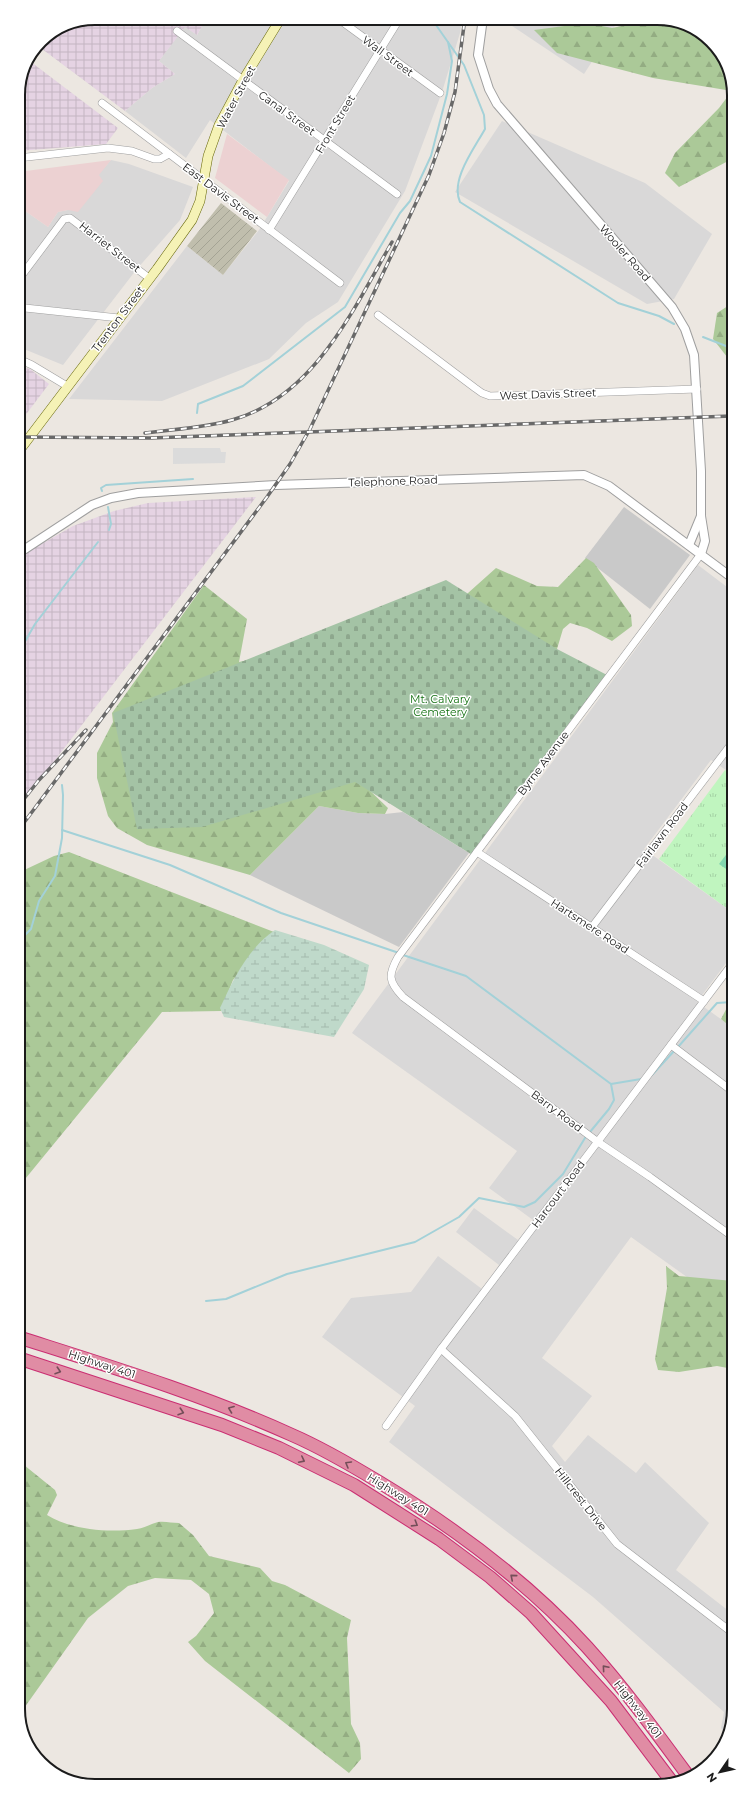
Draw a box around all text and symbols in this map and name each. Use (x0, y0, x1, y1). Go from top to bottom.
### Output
street label: Wall Street (360, 33, 417, 80)
street label: Water Street (213, 63, 259, 131)
street label: Canal Street (256, 88, 319, 139)
street label: Front Street (312, 92, 358, 156)
street label: East Davis Street (180, 160, 263, 227)
street label: Harriet Street (76, 219, 144, 276)
street label: Wooler Road (596, 222, 654, 284)
street label: Trenton Street (89, 283, 148, 355)
street label: West Davis Street (499, 385, 597, 403)
street label: Telephone Road (348, 472, 438, 490)
park label: Mt. Calvary Cemetery (410, 692, 470, 719)
street label: Byrne Avenue (514, 728, 572, 798)
street label: Fairlawn Road (633, 799, 691, 871)
street label: Hartsmere Road (548, 895, 632, 957)
street label: Barry Road (528, 1087, 586, 1135)
street label: Harcourt Road (528, 1158, 588, 1230)
street label: Highway 401 (67, 1347, 137, 1381)
one-way arrow (55, 1366, 62, 1375)
one-way arrow (227, 1406, 234, 1414)
one-way arrow (178, 1407, 185, 1416)
one-way arrow (298, 1455, 306, 1462)
one-way arrow (345, 1461, 353, 1468)
street label: Hillcrest Drive (552, 1465, 610, 1534)
street label: Highway 401 (365, 1470, 431, 1518)
one-way arrow (411, 1519, 418, 1527)
one-way arrow (511, 1574, 518, 1581)
one-way arrow (603, 1665, 610, 1673)
street label: Highway 401 (611, 1677, 665, 1741)
north arrow (700, 1752, 740, 1792)
text: N (703, 1770, 720, 1785)

